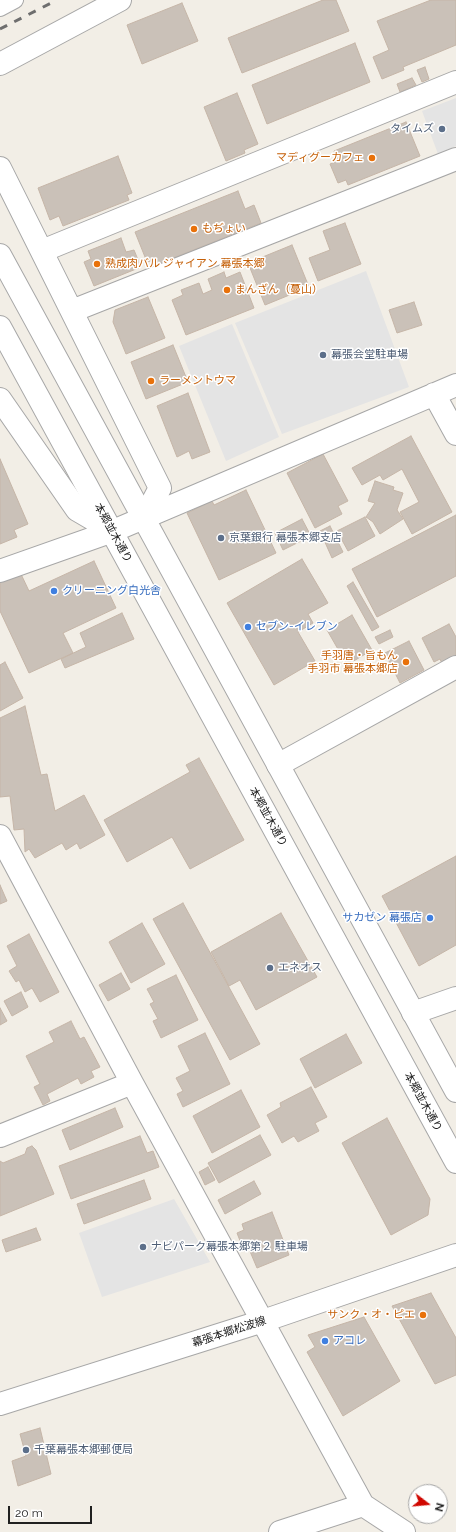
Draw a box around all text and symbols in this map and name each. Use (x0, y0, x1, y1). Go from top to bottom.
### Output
place label: タイムズ (390, 122, 434, 136)
marker: タイムズ (437, 124, 447, 134)
place label: マディグーカフェ (276, 151, 364, 165)
marker: マディグーカフェ (367, 153, 377, 163)
place label: もぢょい (202, 222, 246, 236)
marker: もぢょい (189, 224, 199, 234)
place label: 熟成肉バル ジャイアン 幕張本郷 (105, 257, 265, 271)
marker: 熟成肉バル ジャイアン 幕張本郷 (92, 259, 102, 269)
place label: まんざん（蔓山） (235, 283, 323, 297)
marker: まんざん（蔓山） (222, 285, 232, 295)
place label: 幕張会堂駐車場 (331, 348, 408, 362)
marker: 幕張会堂駐車場 (318, 350, 328, 360)
place label: ラーメントウマ (159, 374, 236, 388)
marker: ラーメントウマ (146, 376, 156, 386)
street label: 本郷並木通り (91, 501, 135, 565)
place label: 京葉銀行 幕張本郷支店 (229, 531, 342, 545)
marker: 京葉銀行 幕張本郷支店 (216, 533, 226, 543)
place label: クリーニング白光舎 (62, 584, 161, 598)
marker: クリーニング白光舎 (49, 586, 59, 596)
place label: セブン-イレブン (256, 620, 338, 634)
marker: セブン-イレブン (243, 622, 253, 632)
place label: 手羽唐・旨もん 手羽市 幕張本郷店 (307, 649, 398, 675)
marker: 手羽唐・旨もん 手羽市 幕張本郷店 (401, 657, 411, 667)
street label: 本郷並木通り (246, 785, 290, 849)
place label: サカゼン 幕張店 (342, 911, 422, 925)
marker: サカゼン 幕張店 (425, 913, 435, 923)
place label: エネオス (278, 961, 322, 975)
marker: エネオス (265, 963, 275, 973)
street label: 本郷並木通り (401, 1070, 445, 1134)
place label: ナビパーク幕張本郷第２ 駐車場 (151, 1240, 308, 1254)
marker: ナビパーク幕張本郷第２ 駐車場 (138, 1242, 148, 1252)
place label: サンク・オ・ピエ (327, 1308, 415, 1322)
marker: サンク・オ・ピエ (418, 1310, 428, 1320)
street label: 幕張本郷松波線 (190, 1314, 268, 1350)
place label: アコレ (333, 1334, 366, 1348)
marker: アコレ (320, 1336, 330, 1346)
place label: 千葉幕張本郷郵便局 (34, 1443, 133, 1457)
marker: 千葉幕張本郷郵便局 (21, 1445, 31, 1455)
north arrow (408, 1484, 448, 1524)
scale bar (10, 1498, 94, 1524)
text: N (432, 1501, 446, 1513)
text: 20 m (15, 1506, 43, 1520)

